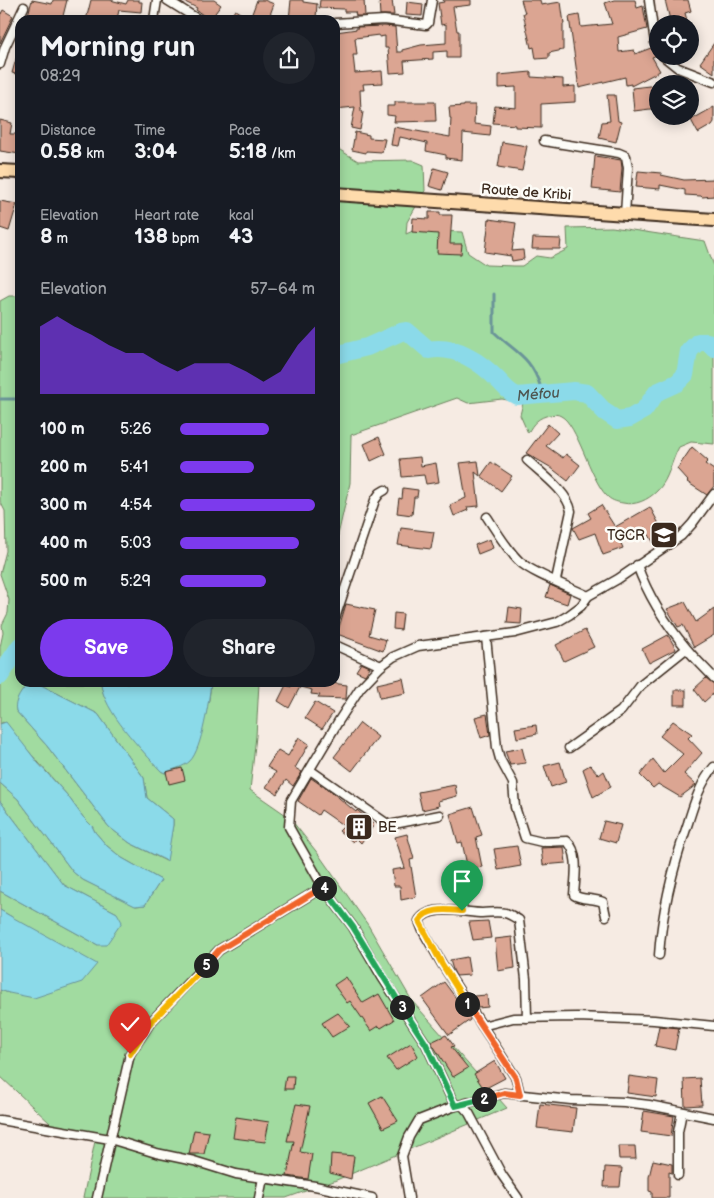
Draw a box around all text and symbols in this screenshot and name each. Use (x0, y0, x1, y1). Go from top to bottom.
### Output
map controls (649, 15, 699, 125)
button: locate (649, 15, 699, 65)
text: Morning run (40, 31, 195, 64)
button: share (263, 32, 315, 84)
text: 08:29 (40, 67, 81, 86)
button: layers (649, 75, 699, 125)
text: Distance (40, 122, 96, 139)
text: Time (134, 122, 165, 139)
text: Pace (229, 122, 261, 139)
text: 0.58 (40, 139, 82, 164)
text: 3:04 (134, 139, 177, 164)
text: 5:18 (229, 139, 267, 164)
text: km (82, 145, 105, 162)
text: /km (267, 145, 296, 162)
street label: Route de Kribi (480, 180, 572, 204)
text: Elevation (40, 207, 98, 224)
text: Heart rate (134, 207, 199, 224)
text: kcal (229, 207, 254, 224)
text: 8 (40, 224, 53, 249)
text: 138 (134, 224, 168, 249)
text: 43 (229, 224, 253, 249)
text: m (53, 230, 68, 247)
text: bpm (168, 230, 199, 247)
text: Elevation (40, 280, 107, 299)
text: 57–64 m (250, 280, 315, 299)
water label: Méfou (516, 383, 561, 405)
text: 100 m (40, 420, 85, 439)
text: 5:26 (120, 420, 152, 439)
text: 200 m (40, 458, 87, 477)
text: 5:41 (120, 458, 148, 477)
text: 300 m (40, 496, 87, 515)
text: 4:54 (120, 496, 152, 515)
school or university icon: TGCR (649, 520, 679, 550)
place label: TGCR (607, 527, 645, 544)
text: 400 m (40, 534, 87, 553)
text: 5:03 (120, 534, 152, 553)
text: 500 m (40, 572, 87, 591)
text: 5:29 (120, 572, 151, 591)
button: Save (40, 619, 173, 677)
button: Share (183, 619, 315, 677)
building icon: BE (344, 812, 374, 842)
place label: BE (378, 819, 397, 836)
pin (441, 860, 483, 911)
icon: arrive (448, 867, 476, 895)
pin: 4 (312, 876, 336, 900)
text: 4 (320, 880, 329, 897)
pin: 5 (194, 952, 218, 978)
text: 5 (202, 957, 211, 974)
pin: 1 (454, 992, 480, 1016)
pin: 3 (390, 994, 414, 1020)
text: 1 (465, 996, 470, 1013)
text: 3 (398, 999, 407, 1016)
pin (109, 1003, 151, 1054)
icon: check (116, 1010, 144, 1038)
pin: 2 (472, 1086, 496, 1112)
text: 2 (480, 1091, 489, 1108)

